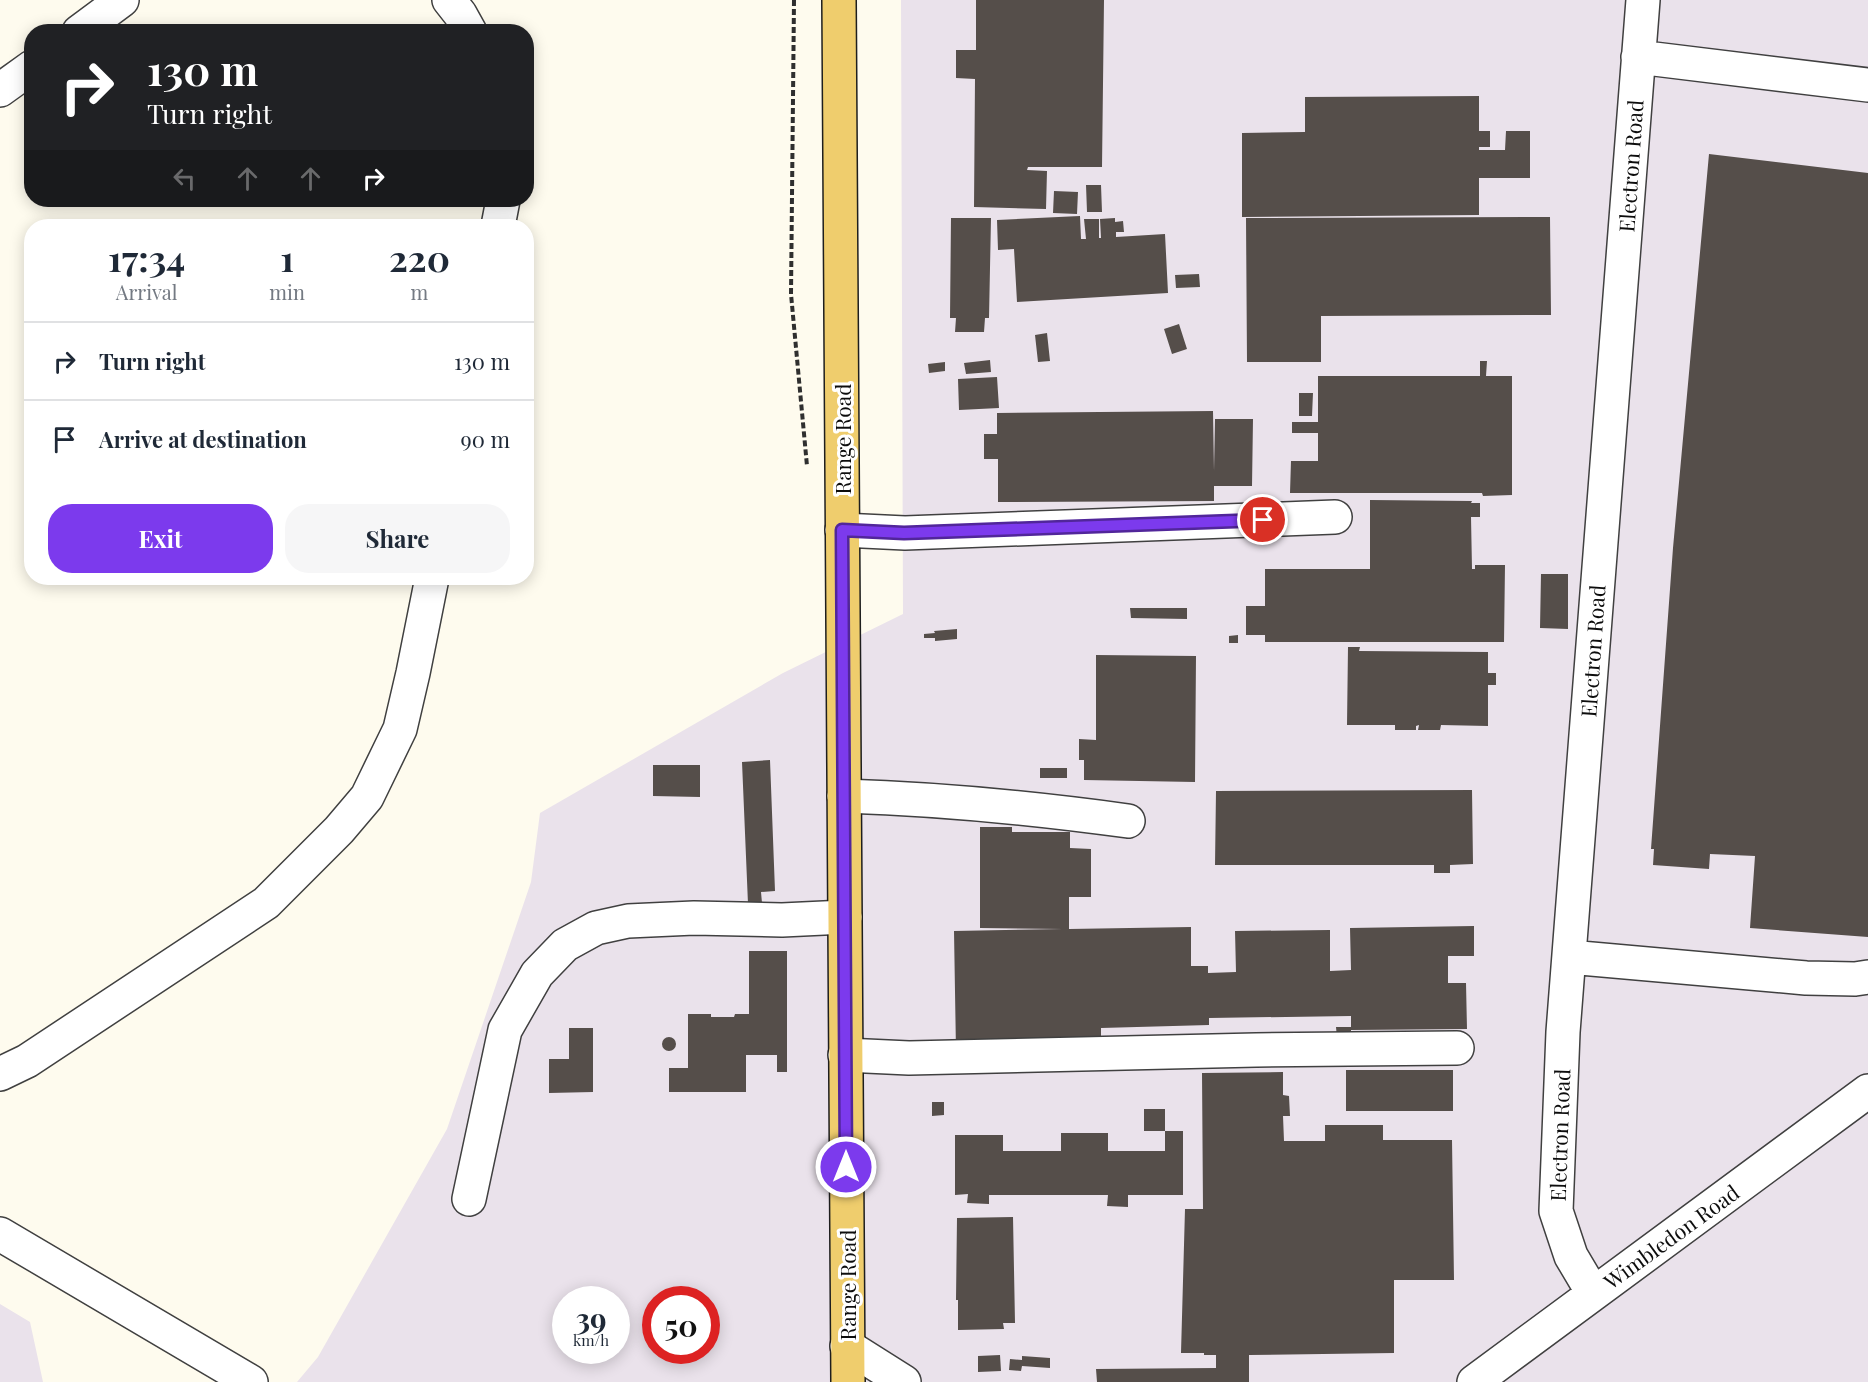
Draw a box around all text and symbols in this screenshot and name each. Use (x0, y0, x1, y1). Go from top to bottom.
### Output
text: 130 m (147, 41, 258, 97)
icon: right (48, 48, 126, 126)
text: Turn right (147, 95, 272, 131)
street label: Electron Road (1611, 99, 1649, 233)
icon: left (168, 162, 201, 195)
icon: ahead (231, 162, 264, 195)
icon: ahead (294, 162, 327, 195)
icon: right (357, 162, 390, 195)
text: 17:34 (108, 233, 185, 281)
text: 1 (280, 233, 294, 281)
text: 220 (389, 233, 450, 281)
text: Arrival (116, 278, 177, 305)
text: min (269, 278, 305, 305)
text: m (411, 278, 428, 305)
icon: right (48, 345, 81, 378)
text: Turn right (99, 346, 205, 376)
text: 130 m (454, 346, 510, 376)
street label: Range Road (828, 384, 856, 494)
icon: arrive (48, 423, 81, 456)
text: Arrive at destination (99, 424, 307, 454)
text: 90 m (461, 424, 510, 454)
pin (1237, 494, 1288, 545)
icon: arrive (1246, 503, 1279, 536)
button: Exit (48, 504, 273, 573)
button: Share (285, 504, 510, 573)
street label: Electron Road (1573, 584, 1611, 718)
street label: Electron Road (1543, 1068, 1575, 1202)
position arrow (814, 1135, 878, 1199)
street label: Wimbledon Road (1597, 1177, 1744, 1295)
street label: Range Road (833, 1230, 861, 1340)
speed limit sign: 50 (642, 1286, 720, 1364)
text: 39 (575, 1298, 607, 1338)
text: km/h (573, 1330, 609, 1350)

